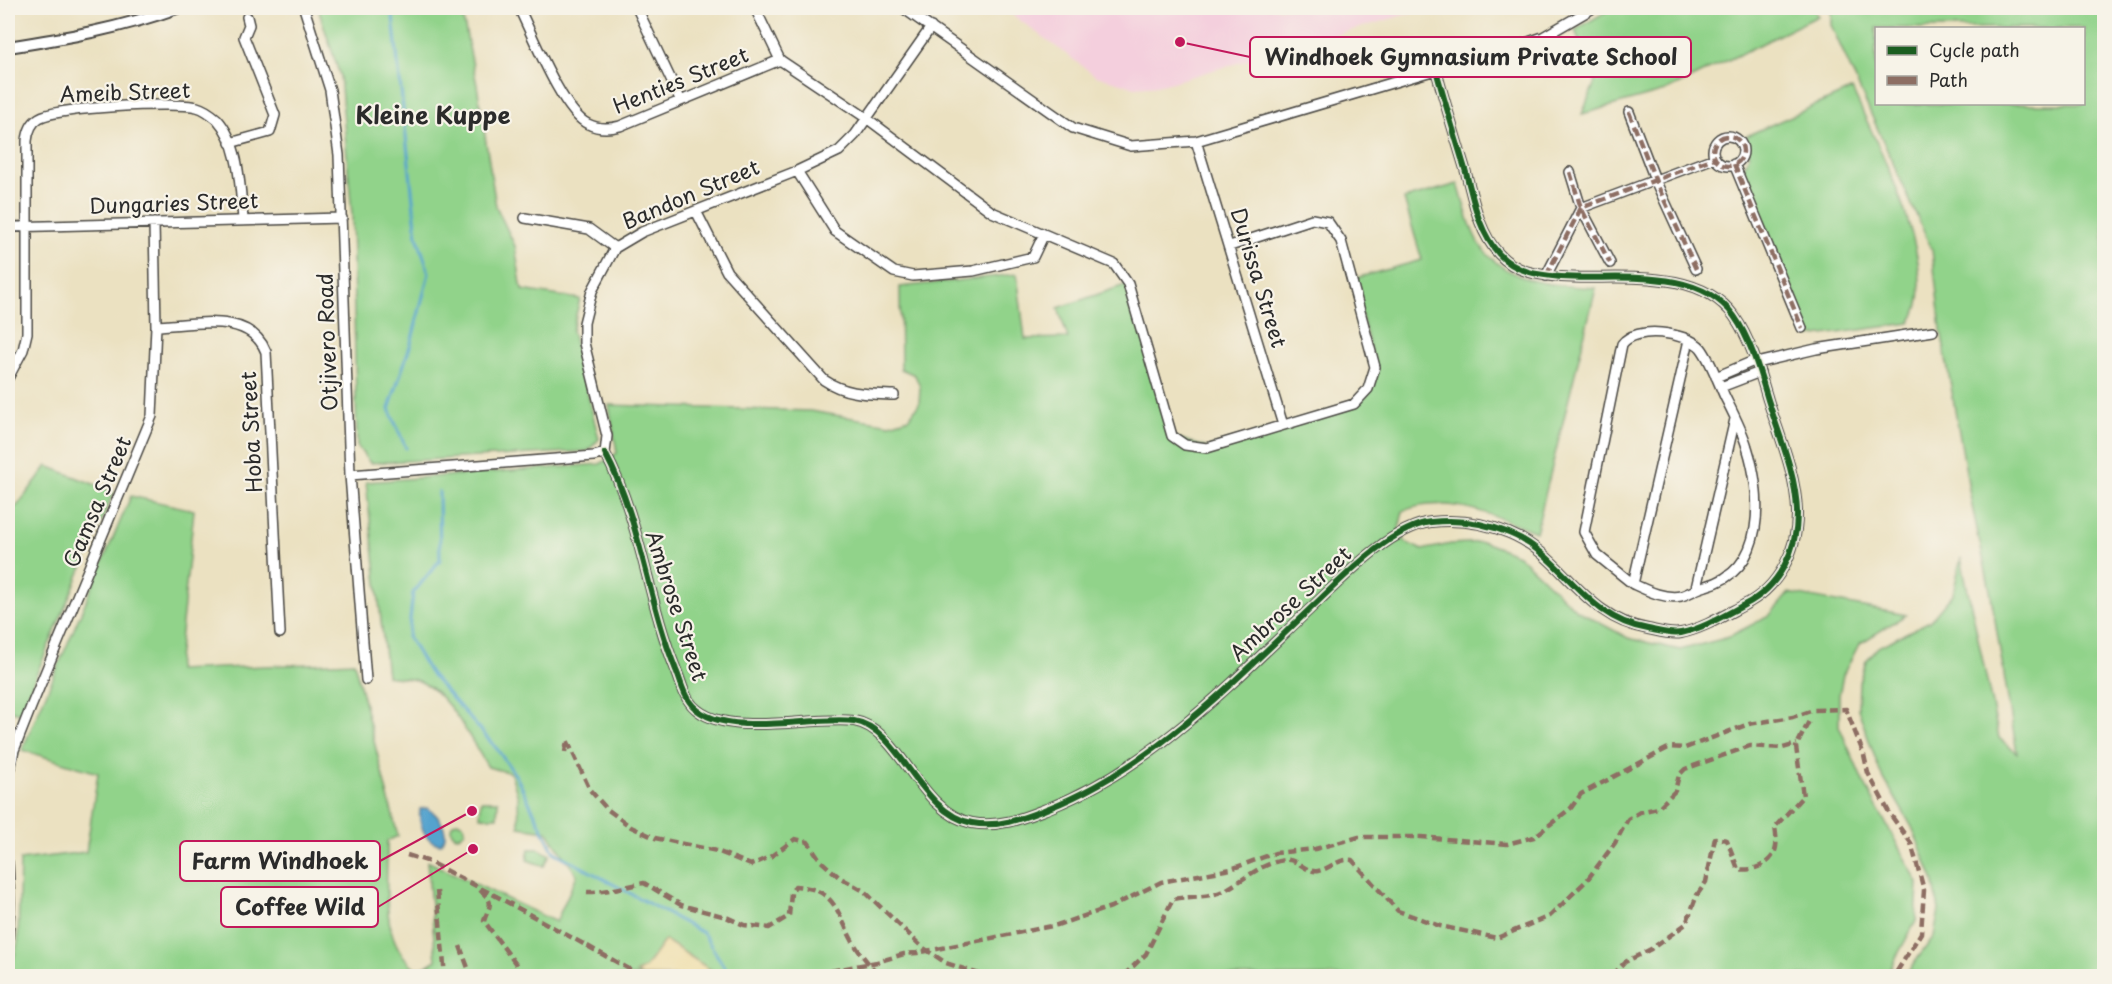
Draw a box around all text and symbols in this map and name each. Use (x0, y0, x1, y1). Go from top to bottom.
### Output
legend (1875, 27, 2085, 105)
text: Cycle path (1929, 36, 2020, 63)
street label: Henties Street (608, 37, 753, 121)
callout: Windhoek Gymnasium Private School (1250, 37, 1691, 77)
text: Windhoek Gymnasium Private School (1265, 39, 1678, 72)
text: Path (1929, 66, 1968, 93)
street label: Ameib Street (59, 73, 191, 109)
district label: Kleine Kuppe (356, 96, 510, 132)
street label: Bandon Street (617, 150, 764, 236)
street label: Dungaries Street (89, 183, 259, 221)
street label: Durissa Street (1223, 203, 1296, 351)
street label: Otjivero Road (308, 272, 344, 412)
street label: Hoba Street (231, 371, 269, 494)
street label: Gamsa Street (54, 431, 138, 572)
street label: Ambrose Street (639, 526, 717, 685)
street label: Ambrose Street (1222, 537, 1358, 668)
callout: Farm Windhoek (180, 841, 380, 881)
text: Farm Windhoek (192, 843, 369, 876)
callout: Coffee Wild (221, 887, 378, 927)
text: Coffee Wild (235, 889, 366, 922)

